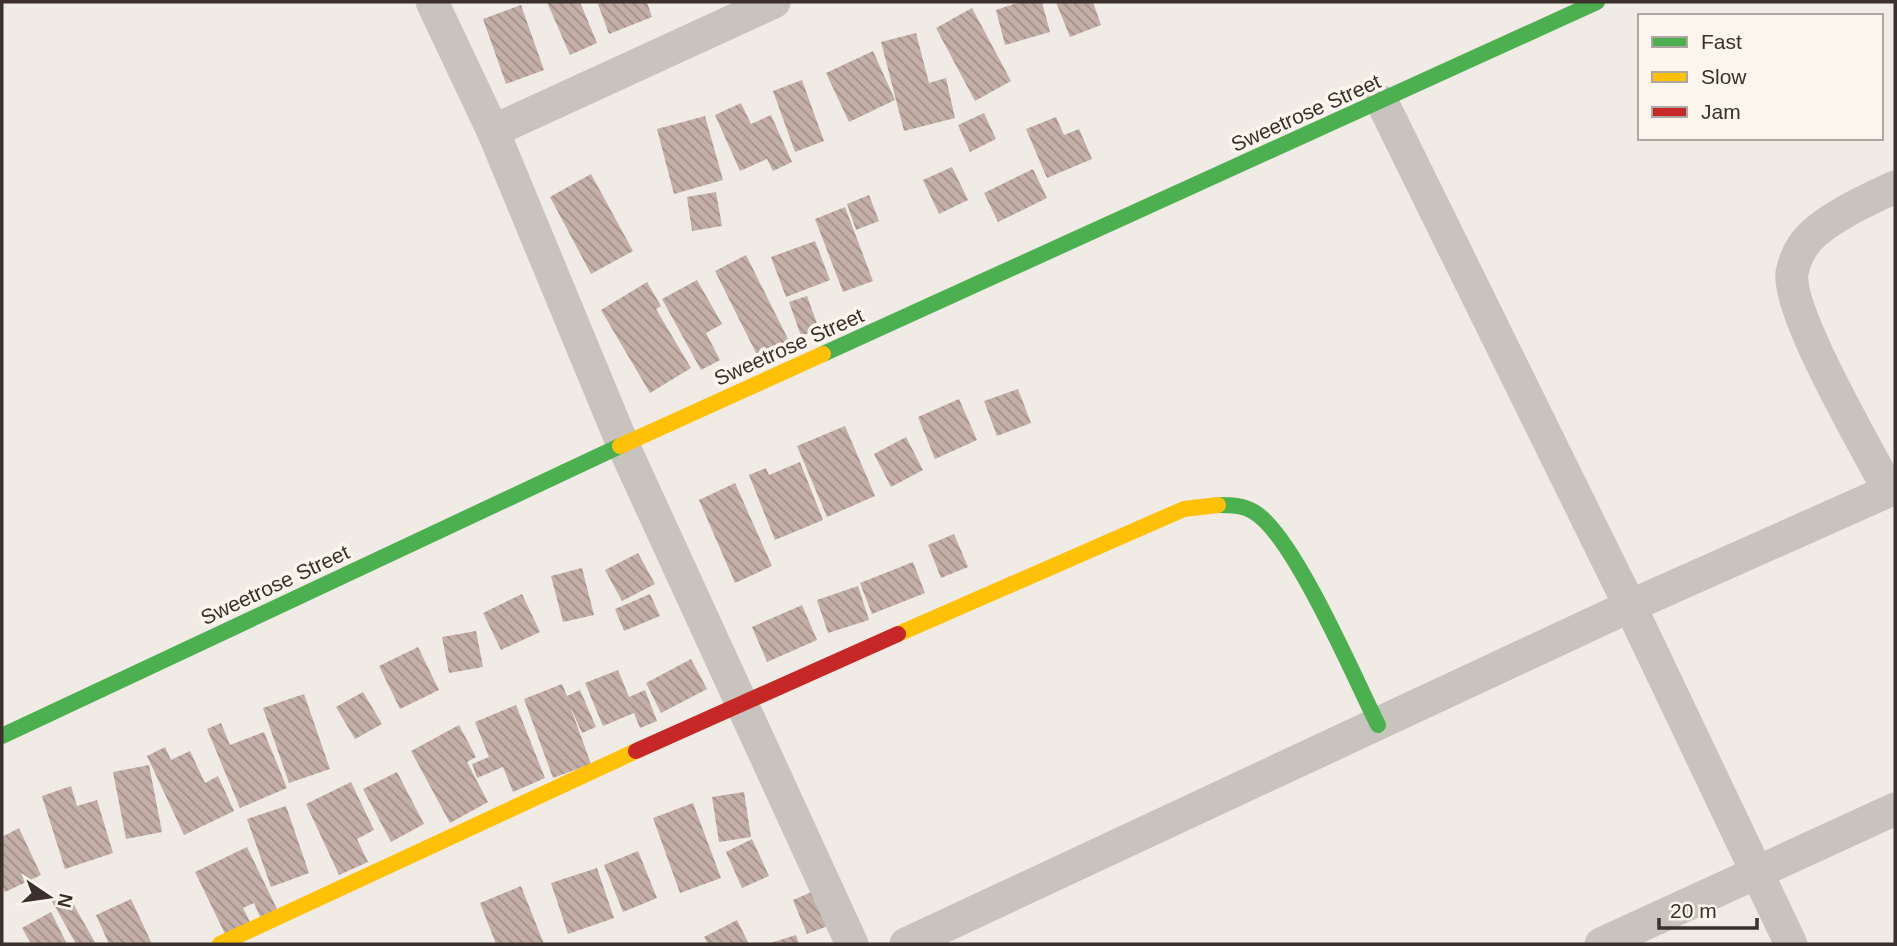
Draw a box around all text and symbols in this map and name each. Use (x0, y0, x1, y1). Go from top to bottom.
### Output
legend (1638, 14, 1883, 140)
text: Fast (1701, 30, 1742, 53)
text: Slow (1701, 65, 1747, 88)
street label: Sweetrose Street (1228, 69, 1384, 156)
text: Jam (1701, 100, 1741, 123)
street label: Sweetrose Street (711, 303, 867, 390)
street label: Sweetrose Street (197, 540, 353, 629)
north arrow (14, 862, 84, 932)
scale bar (1659, 886, 1757, 930)
text: N (53, 892, 77, 910)
text: 20 m (1670, 899, 1717, 922)

